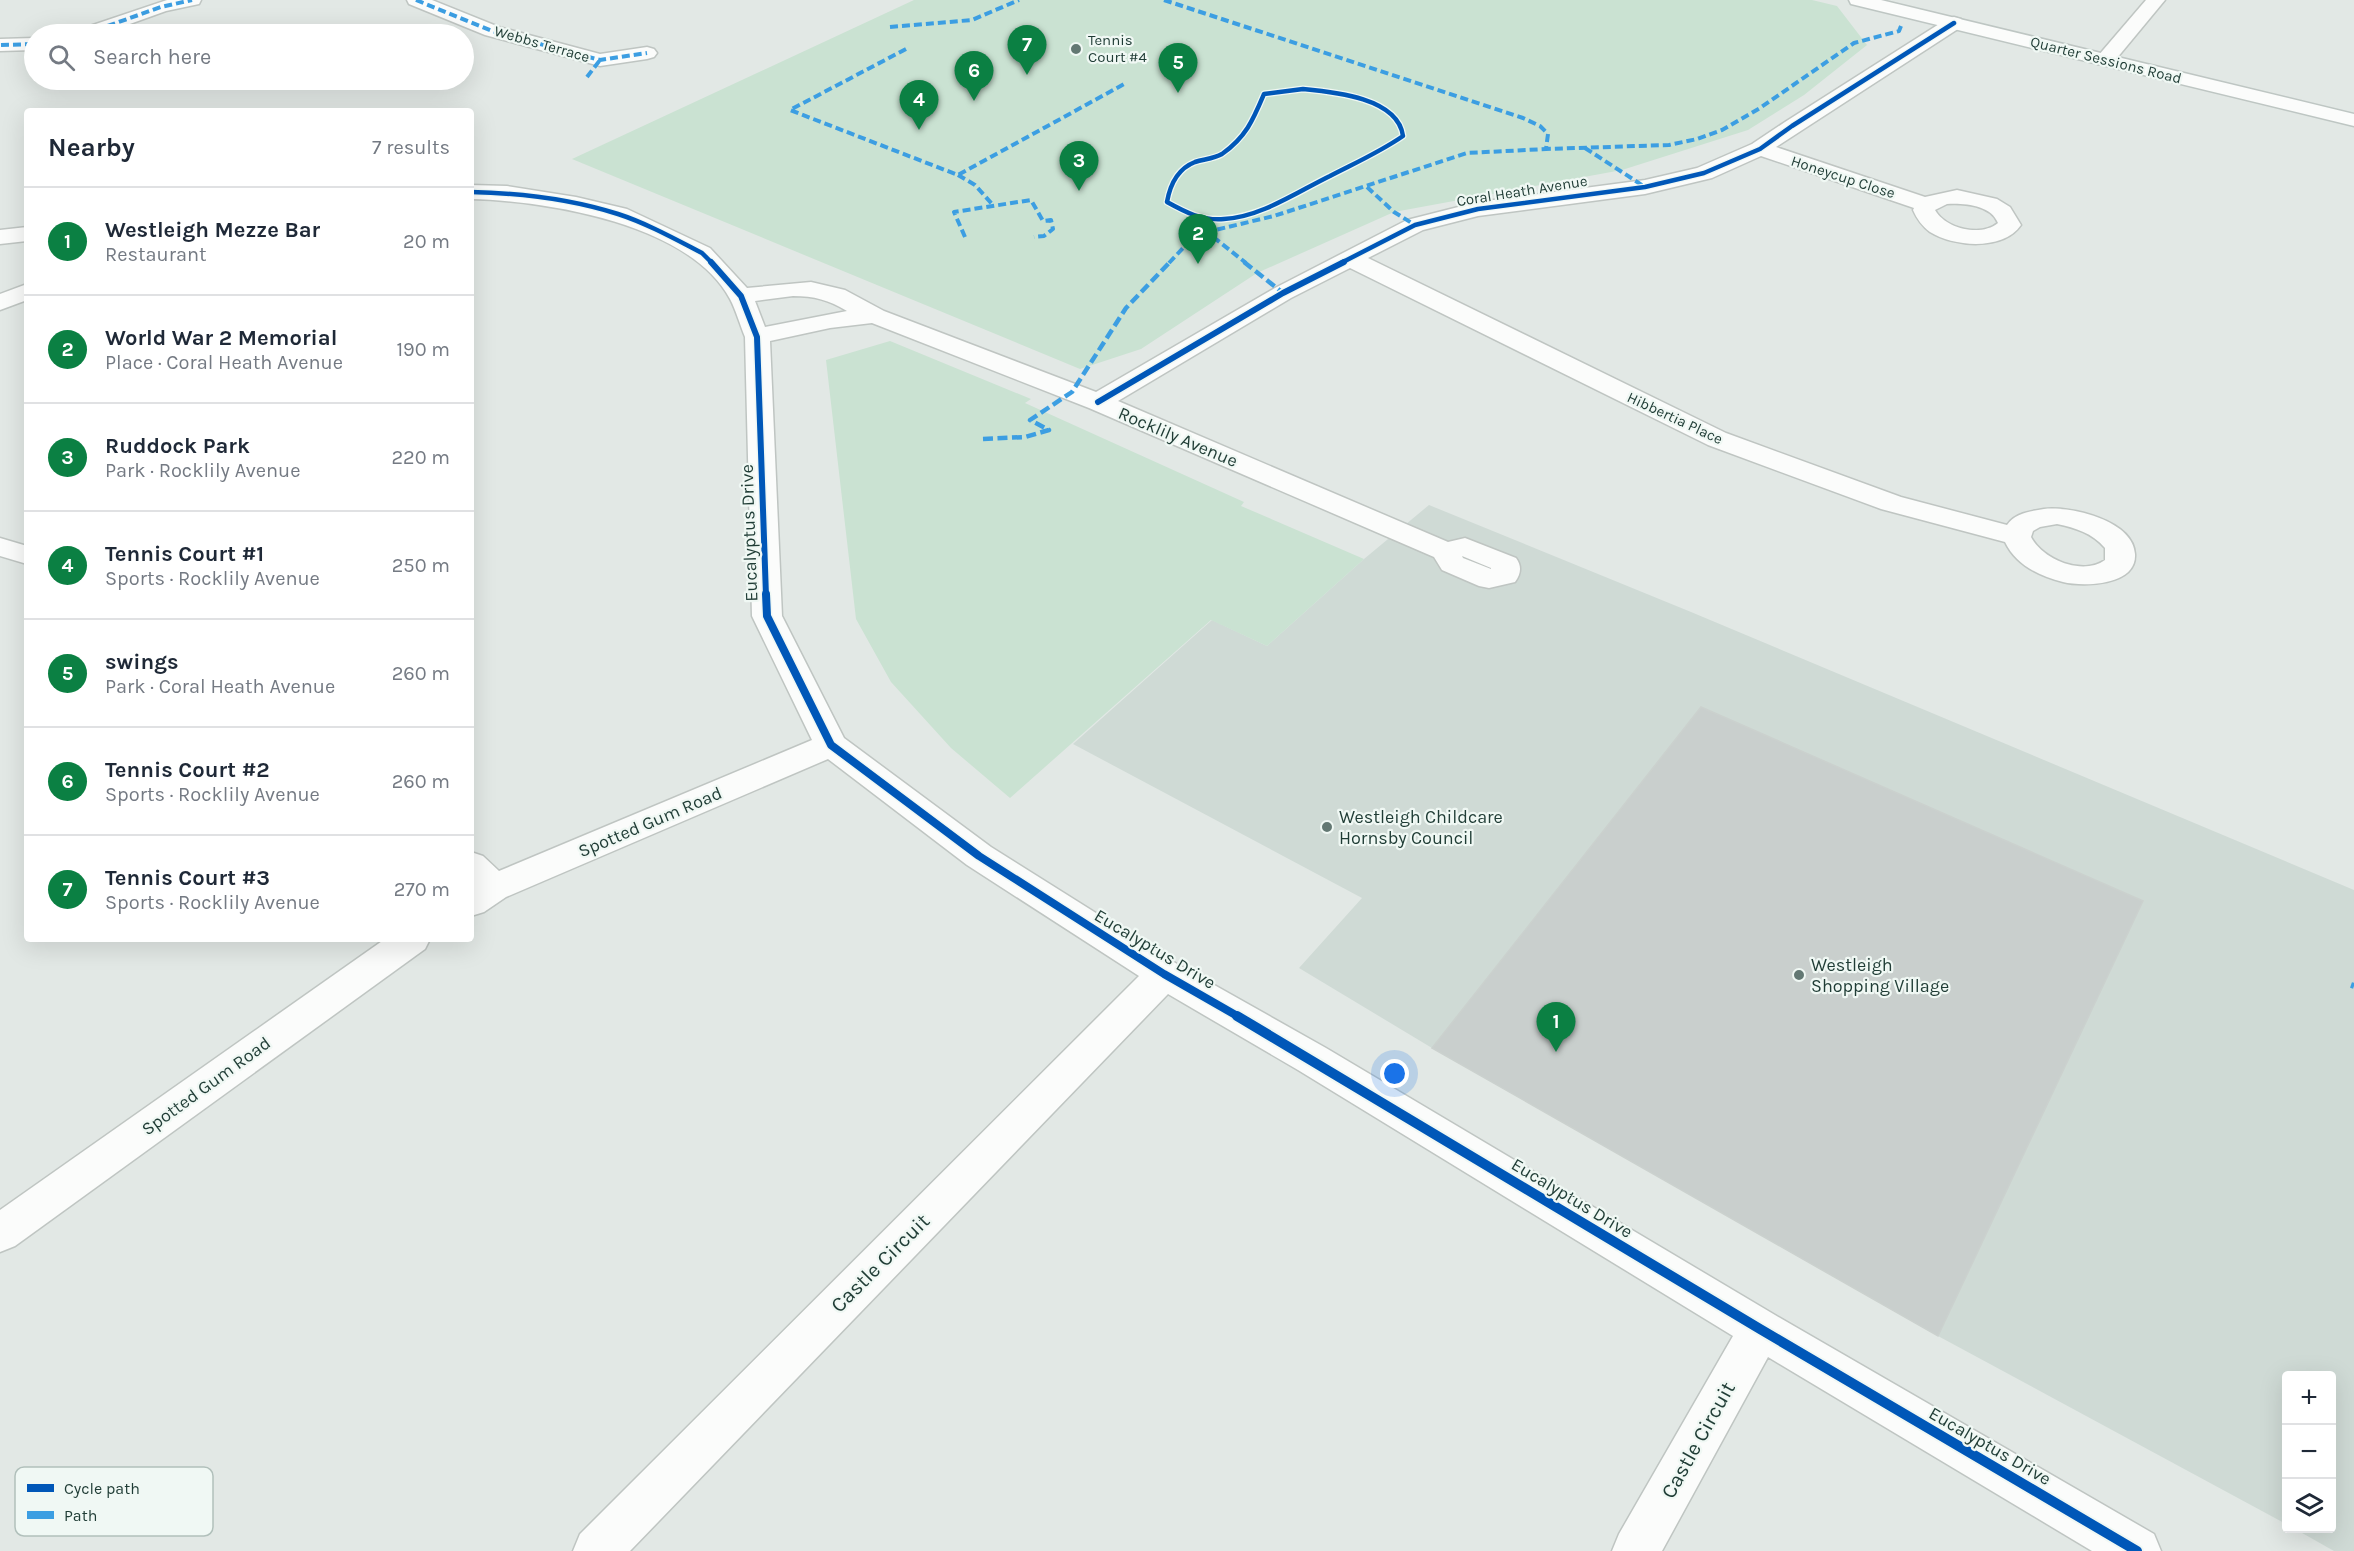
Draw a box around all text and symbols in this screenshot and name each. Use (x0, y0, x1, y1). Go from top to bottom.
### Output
street label: Webbs Terrace (492, 22, 592, 66)
search box (24, 24, 474, 90)
pin: 7 (1008, 26, 1046, 75)
place label: Tennis Court #4 (1088, 31, 1147, 66)
street label: Quarter Sessions Road (2029, 33, 2183, 87)
icon: search (45, 41, 78, 74)
marker: Tennis Court #4 (1069, 42, 1083, 56)
text: Search here (93, 44, 211, 70)
pin: 5 (1158, 44, 1198, 93)
pin: 6 (954, 51, 994, 101)
pin: 4 (900, 80, 938, 130)
text: Nearby (48, 132, 135, 163)
text: 7 results (372, 136, 450, 159)
pin: 3 (1060, 142, 1098, 191)
street label: Honeycup Close (1789, 152, 1897, 202)
street label: Coral Heath Avenue (1455, 172, 1589, 210)
pin: 2 (1178, 214, 1218, 264)
text: Westleigh Mezze Bar (105, 217, 320, 243)
text: 1 (64, 230, 71, 253)
text: 20 m (403, 230, 450, 253)
text: Restaurant (105, 243, 207, 266)
text: World War 2 Memorial (105, 325, 337, 351)
text: 2 (61, 338, 74, 361)
text: 190 m (396, 338, 450, 361)
text: Place · Coral Heath Avenue (105, 351, 343, 374)
street label: Hibbertia Place (1624, 388, 1726, 448)
street label: Rocklily Avenue (1115, 402, 1241, 472)
text: Ruddock Park (105, 433, 250, 459)
text: 3 (61, 446, 74, 469)
text: 220 m (391, 446, 450, 469)
text: Park · Rocklily Avenue (105, 459, 300, 482)
street label: Eucalyptus Drive (736, 464, 762, 602)
text: Tennis Court #1 (105, 541, 264, 567)
text: 4 (62, 554, 73, 577)
text: 250 m (392, 554, 450, 577)
text: Sports · Rocklily Avenue (105, 567, 320, 590)
text: swings (105, 649, 179, 675)
text: 5 (62, 662, 73, 685)
text: 260 m (392, 662, 450, 685)
text: Park · Coral Heath Avenue (105, 675, 335, 698)
text: Tennis Court #2 (105, 757, 270, 783)
text: 6 (61, 770, 74, 793)
text: 260 m (392, 770, 450, 793)
street label: Spotted Gum Road (575, 782, 725, 862)
text: Sports · Rocklily Avenue (105, 783, 320, 806)
place label: Westleigh Childcare Hornsby Council (1339, 806, 1503, 849)
marker: Westleigh Childcare Hornsby Council (1320, 820, 1334, 834)
text: Tennis Court #3 (105, 865, 270, 891)
text: 7 (63, 878, 72, 901)
text: 270 m (394, 878, 450, 901)
text: Sports · Rocklily Avenue (105, 891, 320, 914)
street label: Eucalyptus Drive (1090, 904, 1220, 994)
place label: Westleigh Shopping Village (1811, 954, 1949, 997)
marker: Westleigh Shopping Village (1792, 968, 1806, 982)
pin: 1 (1536, 1002, 1576, 1052)
street label: Spotted Gum Road (137, 1032, 275, 1140)
your location (1380, 1059, 1409, 1088)
street label: Eucalyptus Drive (1507, 1153, 1637, 1243)
street label: Castle Circuit (826, 1209, 934, 1317)
map controls (2282, 1371, 2336, 1533)
button: + (2282, 1371, 2336, 1425)
street label: Castle Circuit (1656, 1377, 1740, 1502)
street label: Eucalyptus Drive (1925, 1402, 2055, 1490)
button: − (2282, 1425, 2336, 1479)
legend (15, 1467, 213, 1536)
text: Cycle path (64, 1479, 140, 1498)
button: layers (2282, 1479, 2336, 1533)
text: Path (64, 1506, 97, 1525)

